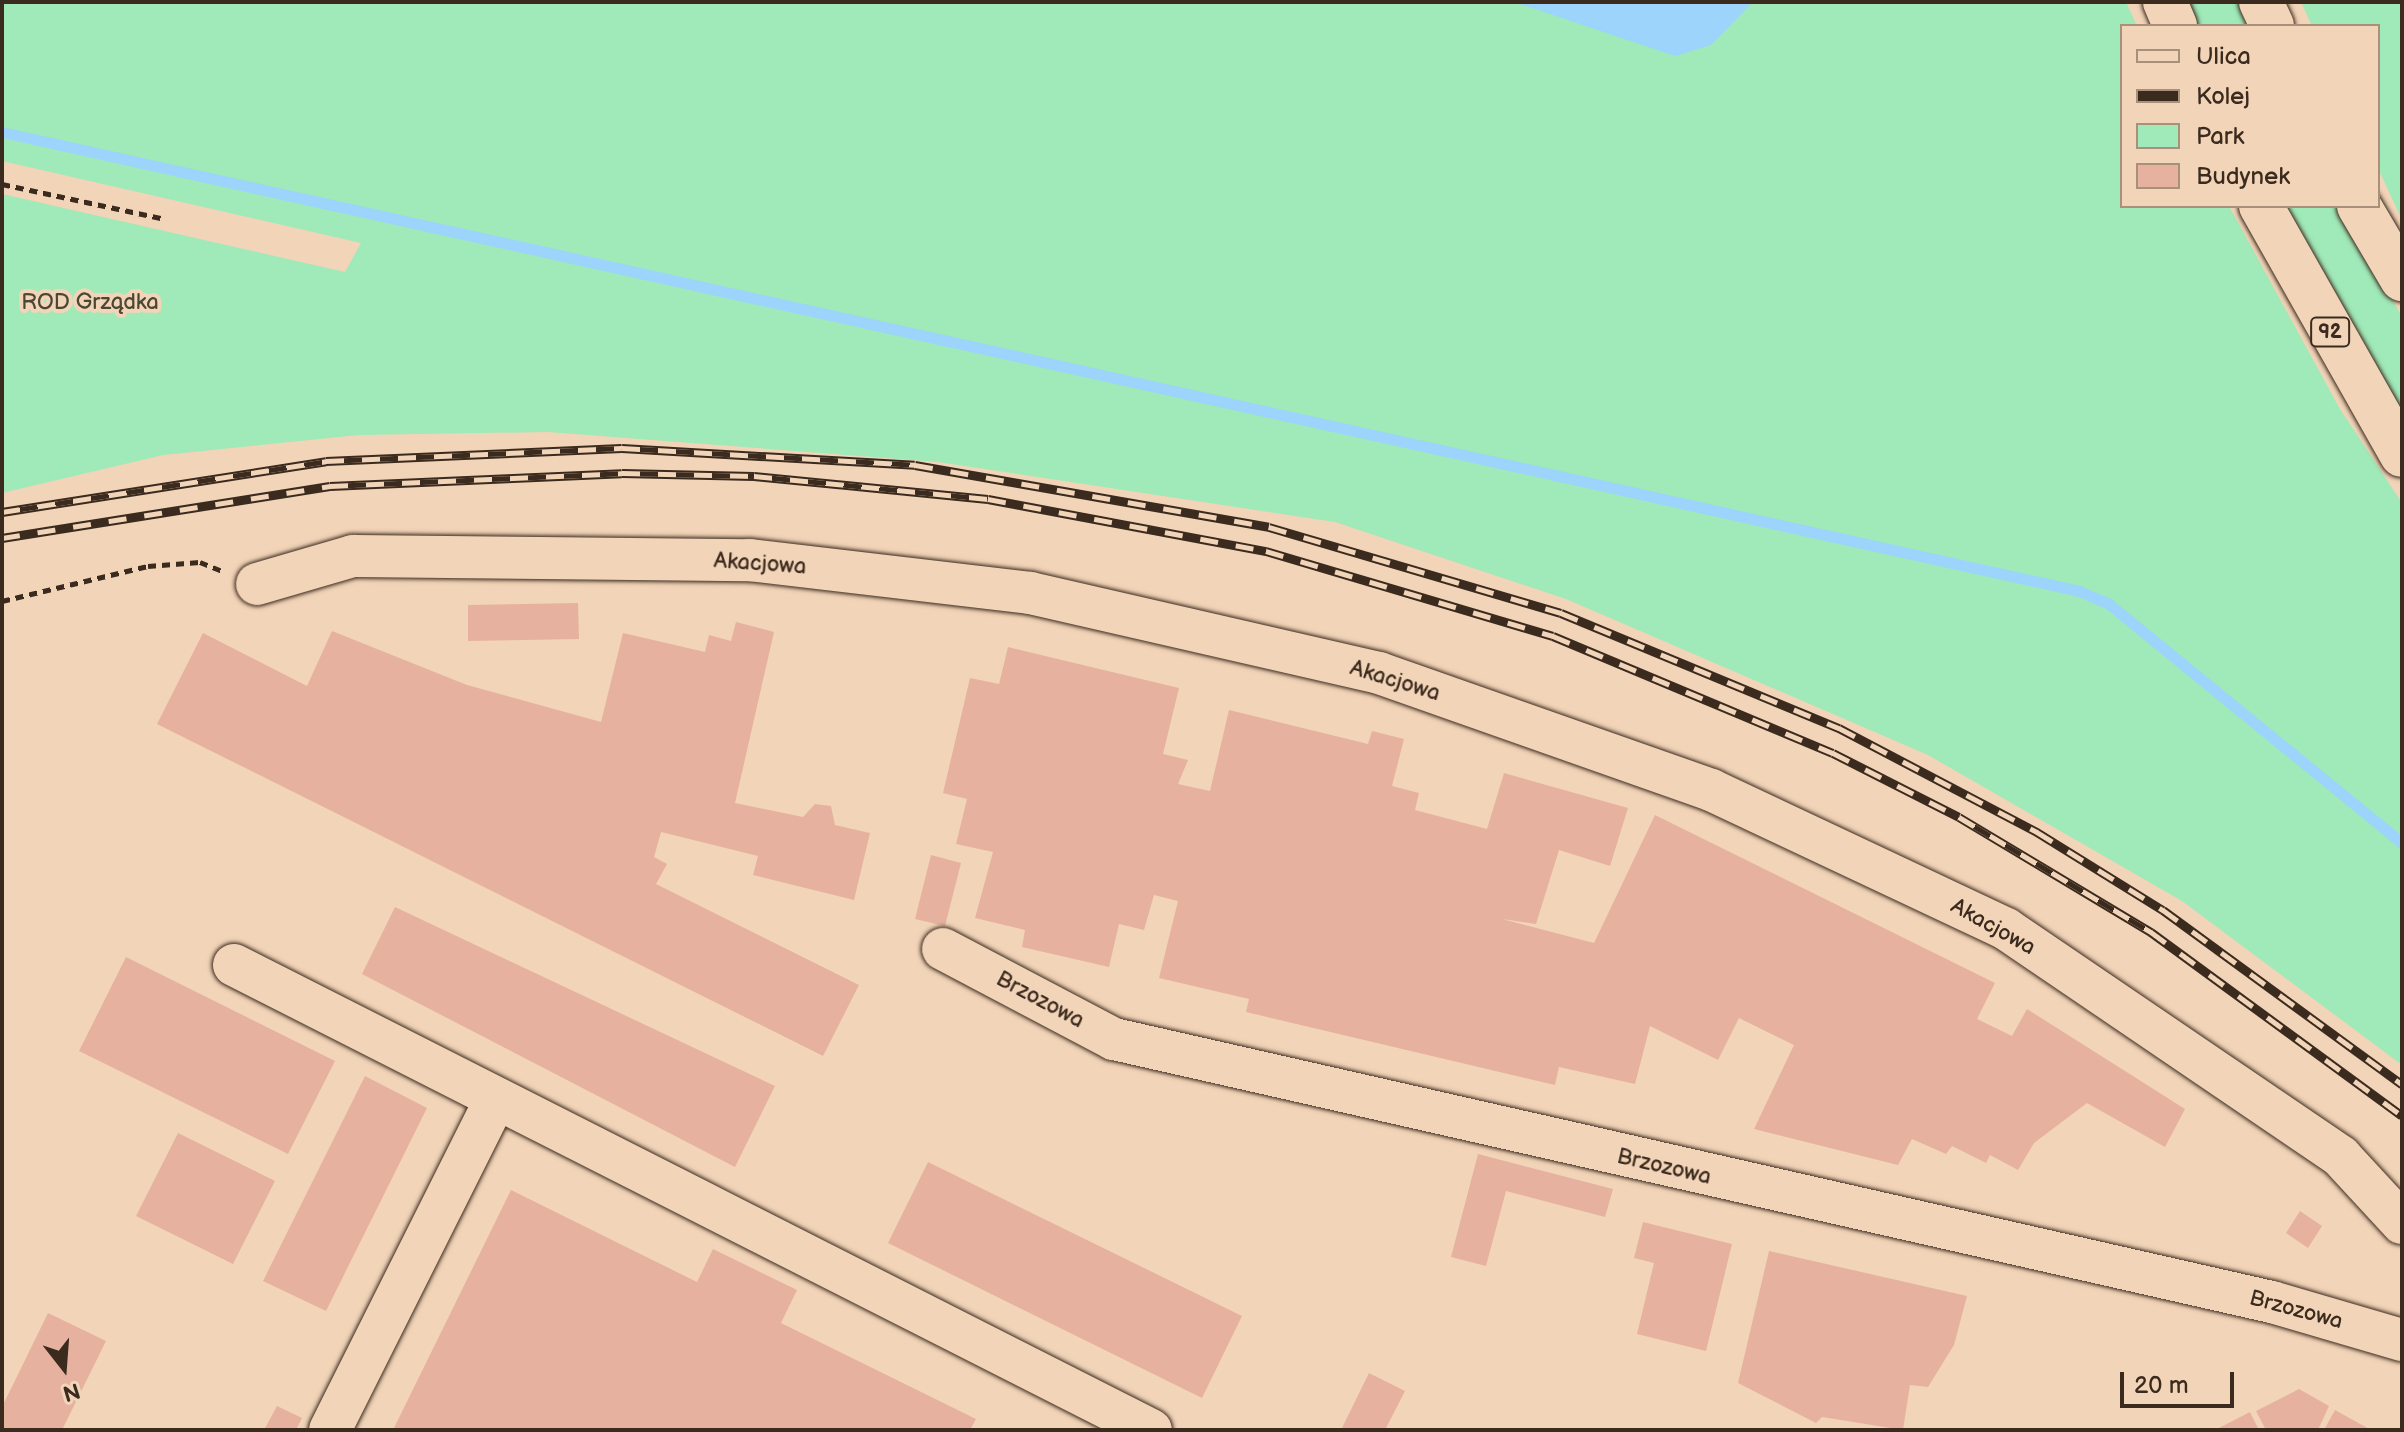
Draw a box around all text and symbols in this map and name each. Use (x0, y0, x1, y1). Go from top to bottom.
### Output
legend (2120, 24, 2380, 208)
text: Ulica (2196, 42, 2251, 71)
text: Kolej (2196, 82, 2250, 111)
text: Park (2196, 122, 2244, 151)
text: Budynek (2196, 162, 2290, 191)
park label: ROD Grządka (21, 290, 159, 316)
road number: 92 (2310, 316, 2350, 348)
street label: Akacjowa (713, 548, 807, 580)
street label: Akacjowa (1347, 655, 1443, 707)
street label: Akacjowa (1946, 893, 2040, 961)
street label: Brzozowa (992, 966, 1088, 1034)
street label: Brzozowa (1614, 1143, 1714, 1191)
street label: Brzozowa (2246, 1285, 2346, 1335)
north arrow (24, 1328, 104, 1408)
scale bar (2124, 1356, 2238, 1406)
text: 20 m (2134, 1371, 2189, 1400)
text: N (59, 1376, 83, 1407)

